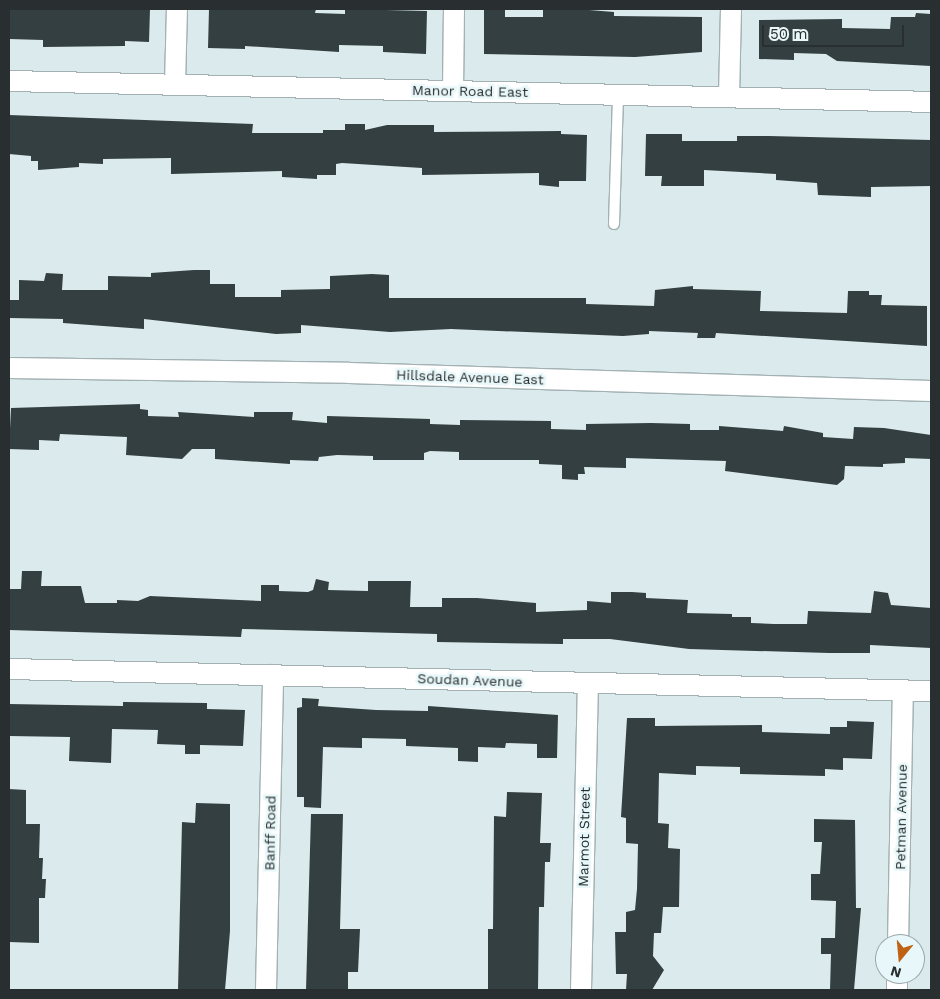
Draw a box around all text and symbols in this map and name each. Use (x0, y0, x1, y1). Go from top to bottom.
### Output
scale bar (765, 15, 908, 47)
text: 50 m (770, 25, 807, 43)
street label: Manor Road East (412, 82, 528, 100)
street label: Hillsdale Avenue East (396, 366, 544, 388)
street label: Soudan Avenue (417, 670, 523, 690)
street label: Petman Avenue (892, 764, 910, 870)
street label: Marmot Street (575, 787, 593, 887)
street label: Banff Road (261, 795, 279, 871)
north arrow (875, 934, 925, 984)
text: N (889, 963, 903, 982)

